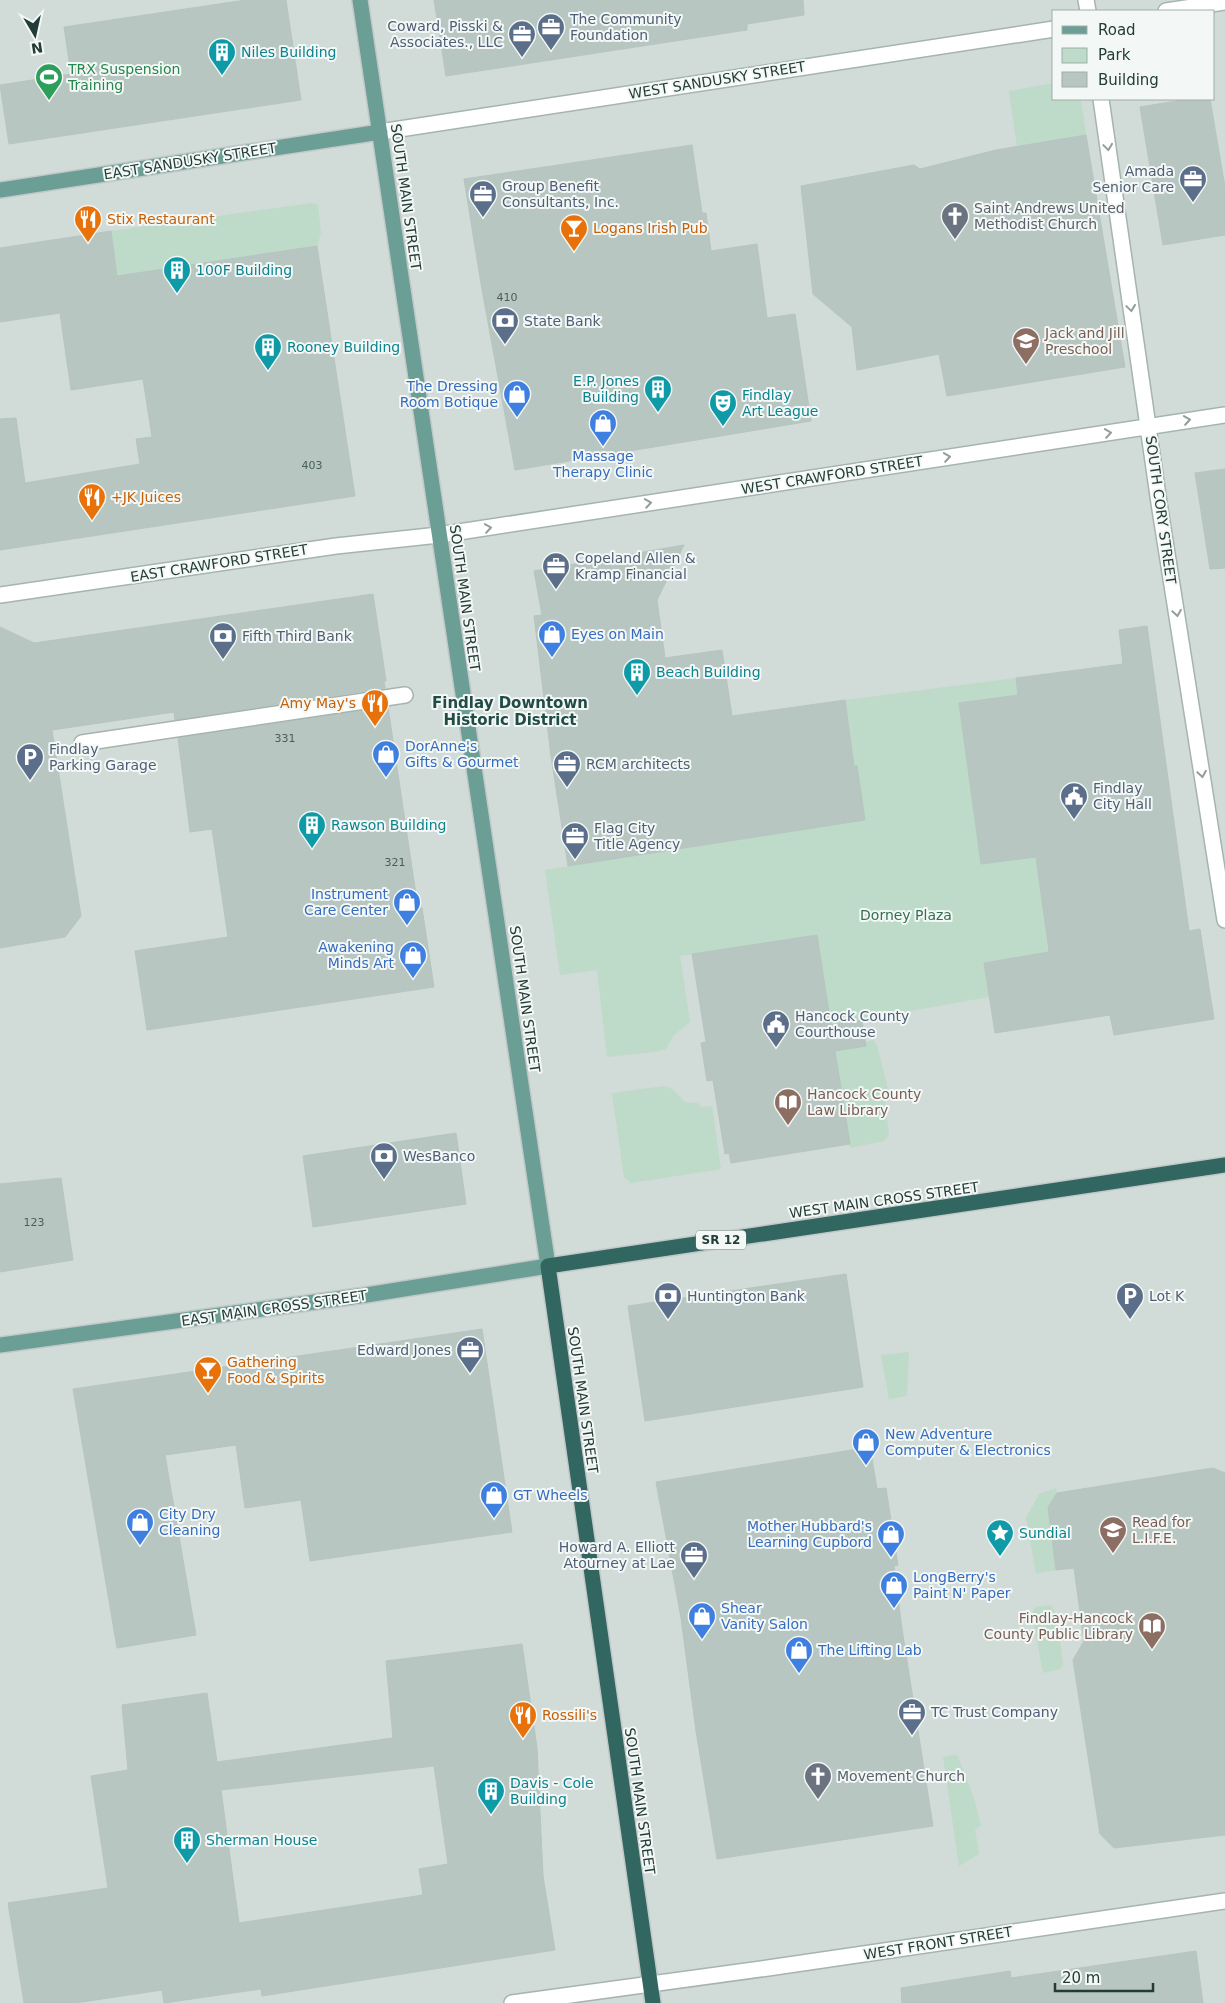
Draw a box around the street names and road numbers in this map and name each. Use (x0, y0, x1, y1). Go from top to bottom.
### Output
street label: WEST SANDUSKY STREET (627, 58, 807, 102)
street label: SOUTH MAIN STREET (388, 123, 424, 272)
street label: EAST SANDUSKY STREET (103, 139, 278, 183)
street label: SOUTH CORY STREET (1143, 435, 1179, 586)
street label: WEST CRAWFORD STREET (740, 453, 924, 497)
street label: SOUTH MAIN STREET (447, 524, 483, 673)
street label: EAST CRAWFORD STREET (129, 541, 309, 585)
street label: SOUTH MAIN STREET (507, 925, 543, 1074)
street label: WEST MAIN CROSS STREET (788, 1179, 980, 1221)
road number: SR 12 (696, 1230, 746, 1250)
street label: EAST MAIN CROSS STREET (180, 1287, 368, 1329)
street label: SOUTH MAIN STREET (565, 1326, 601, 1475)
street label: SOUTH MAIN STREET (622, 1727, 658, 1876)
street label: WEST FRONT STREET (863, 1923, 1014, 1963)

